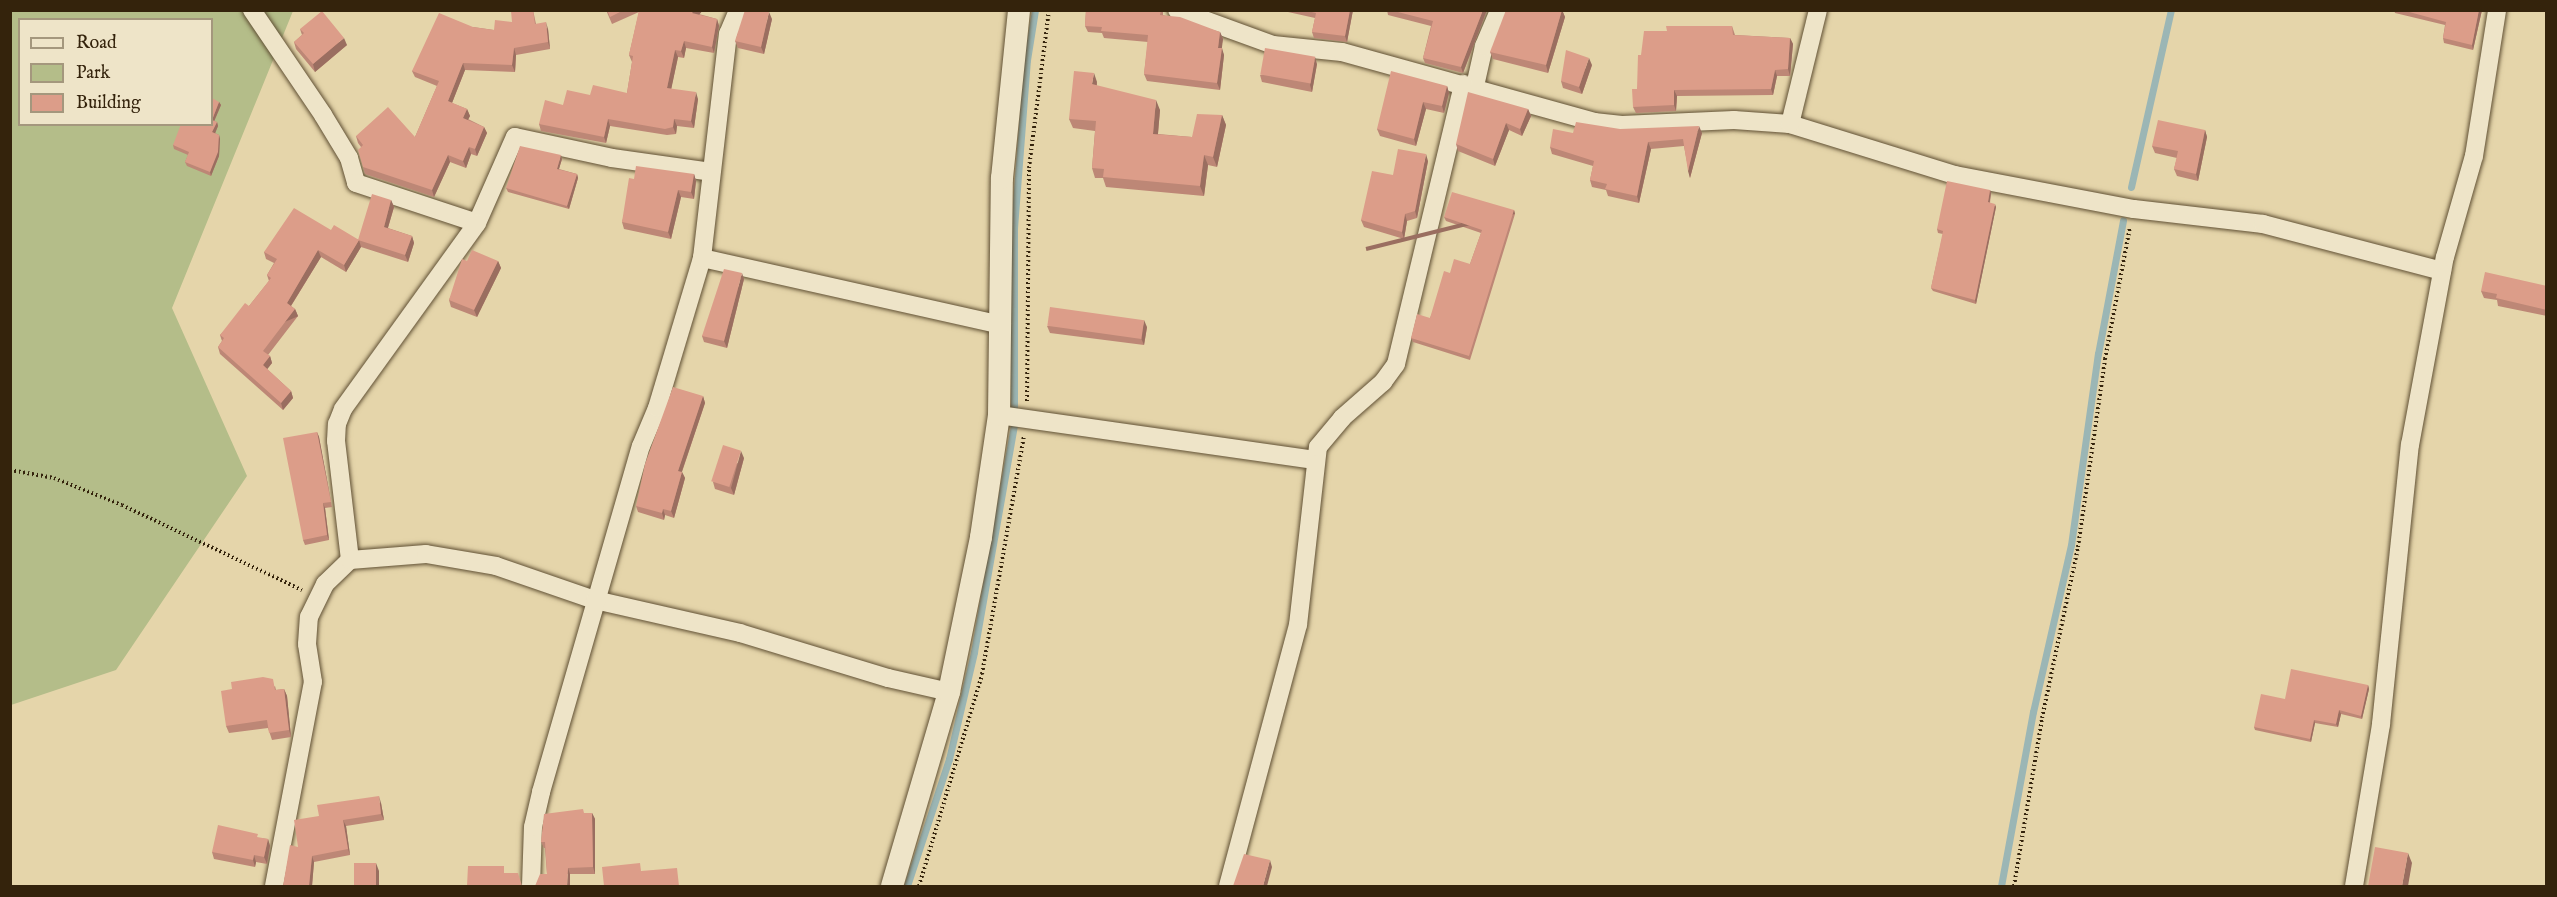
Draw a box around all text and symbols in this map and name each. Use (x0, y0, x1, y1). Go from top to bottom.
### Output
legend (18, 18, 213, 126)
text: Road (76, 32, 117, 55)
text: Park (76, 62, 110, 85)
text: Building (76, 92, 141, 115)

